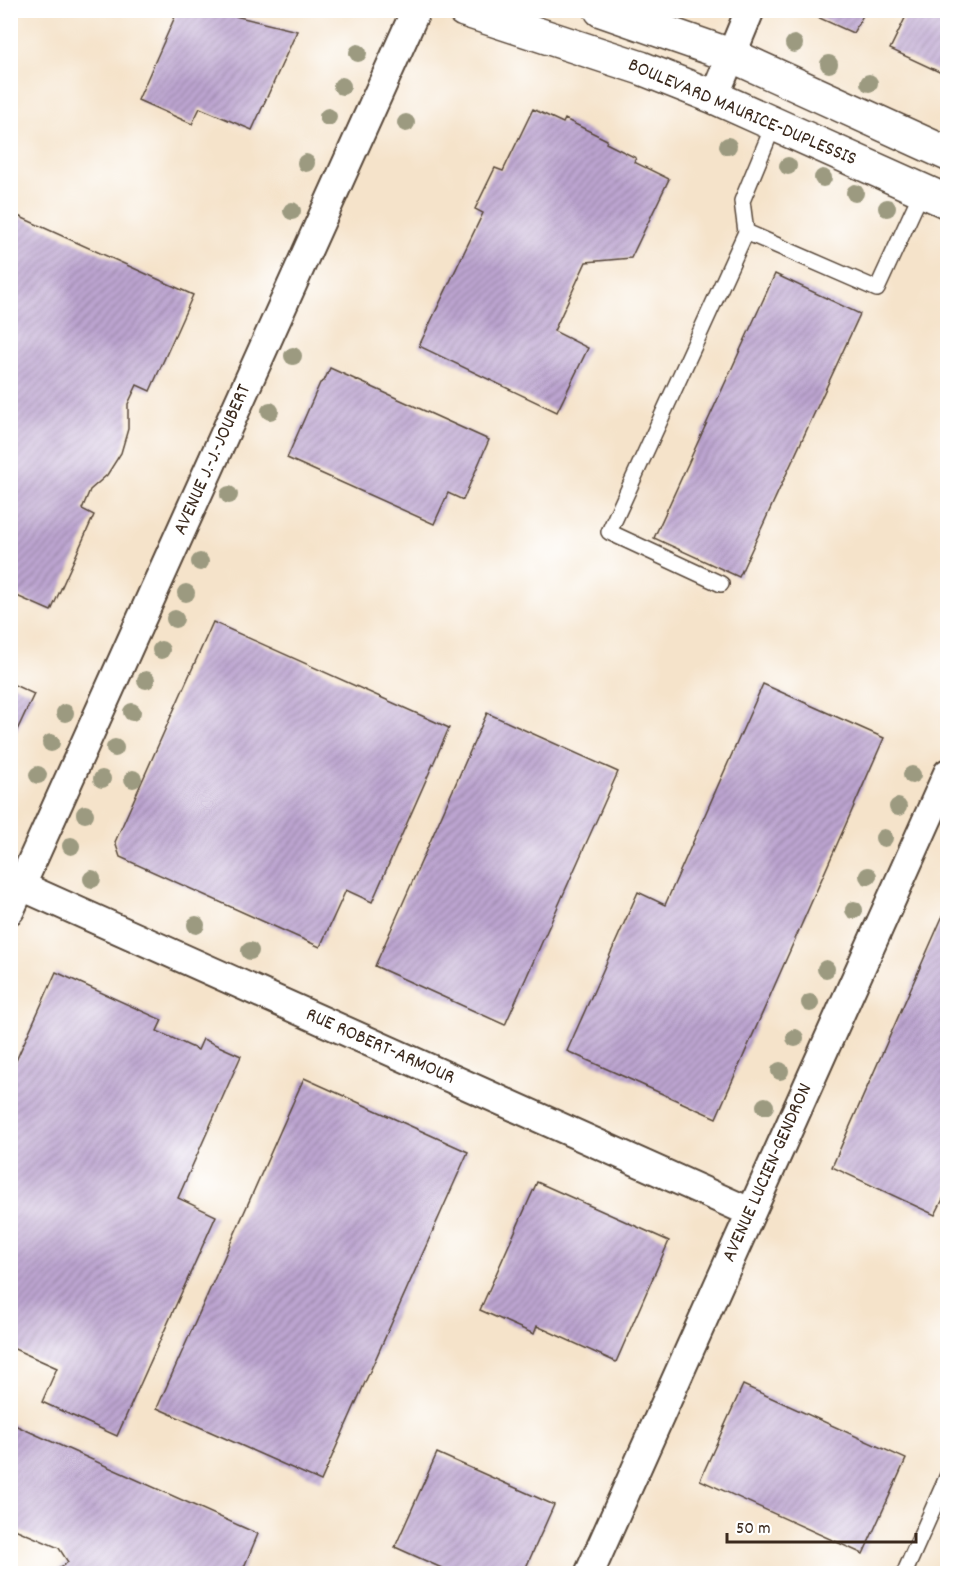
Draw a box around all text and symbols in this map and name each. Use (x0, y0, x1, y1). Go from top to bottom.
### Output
street label: BOULEVARD MAURICE-DUPLESSIS (623, 52, 861, 174)
street label: AVENUE J.-J.-JOUBERT (167, 380, 259, 540)
street label: RUE ROBERT-ARMOUR (301, 1002, 459, 1092)
street label: AVENUE LUCIEN-GENDRON (716, 1079, 820, 1267)
scale bar (727, 1506, 916, 1544)
text: 50 m (736, 1517, 771, 1542)

